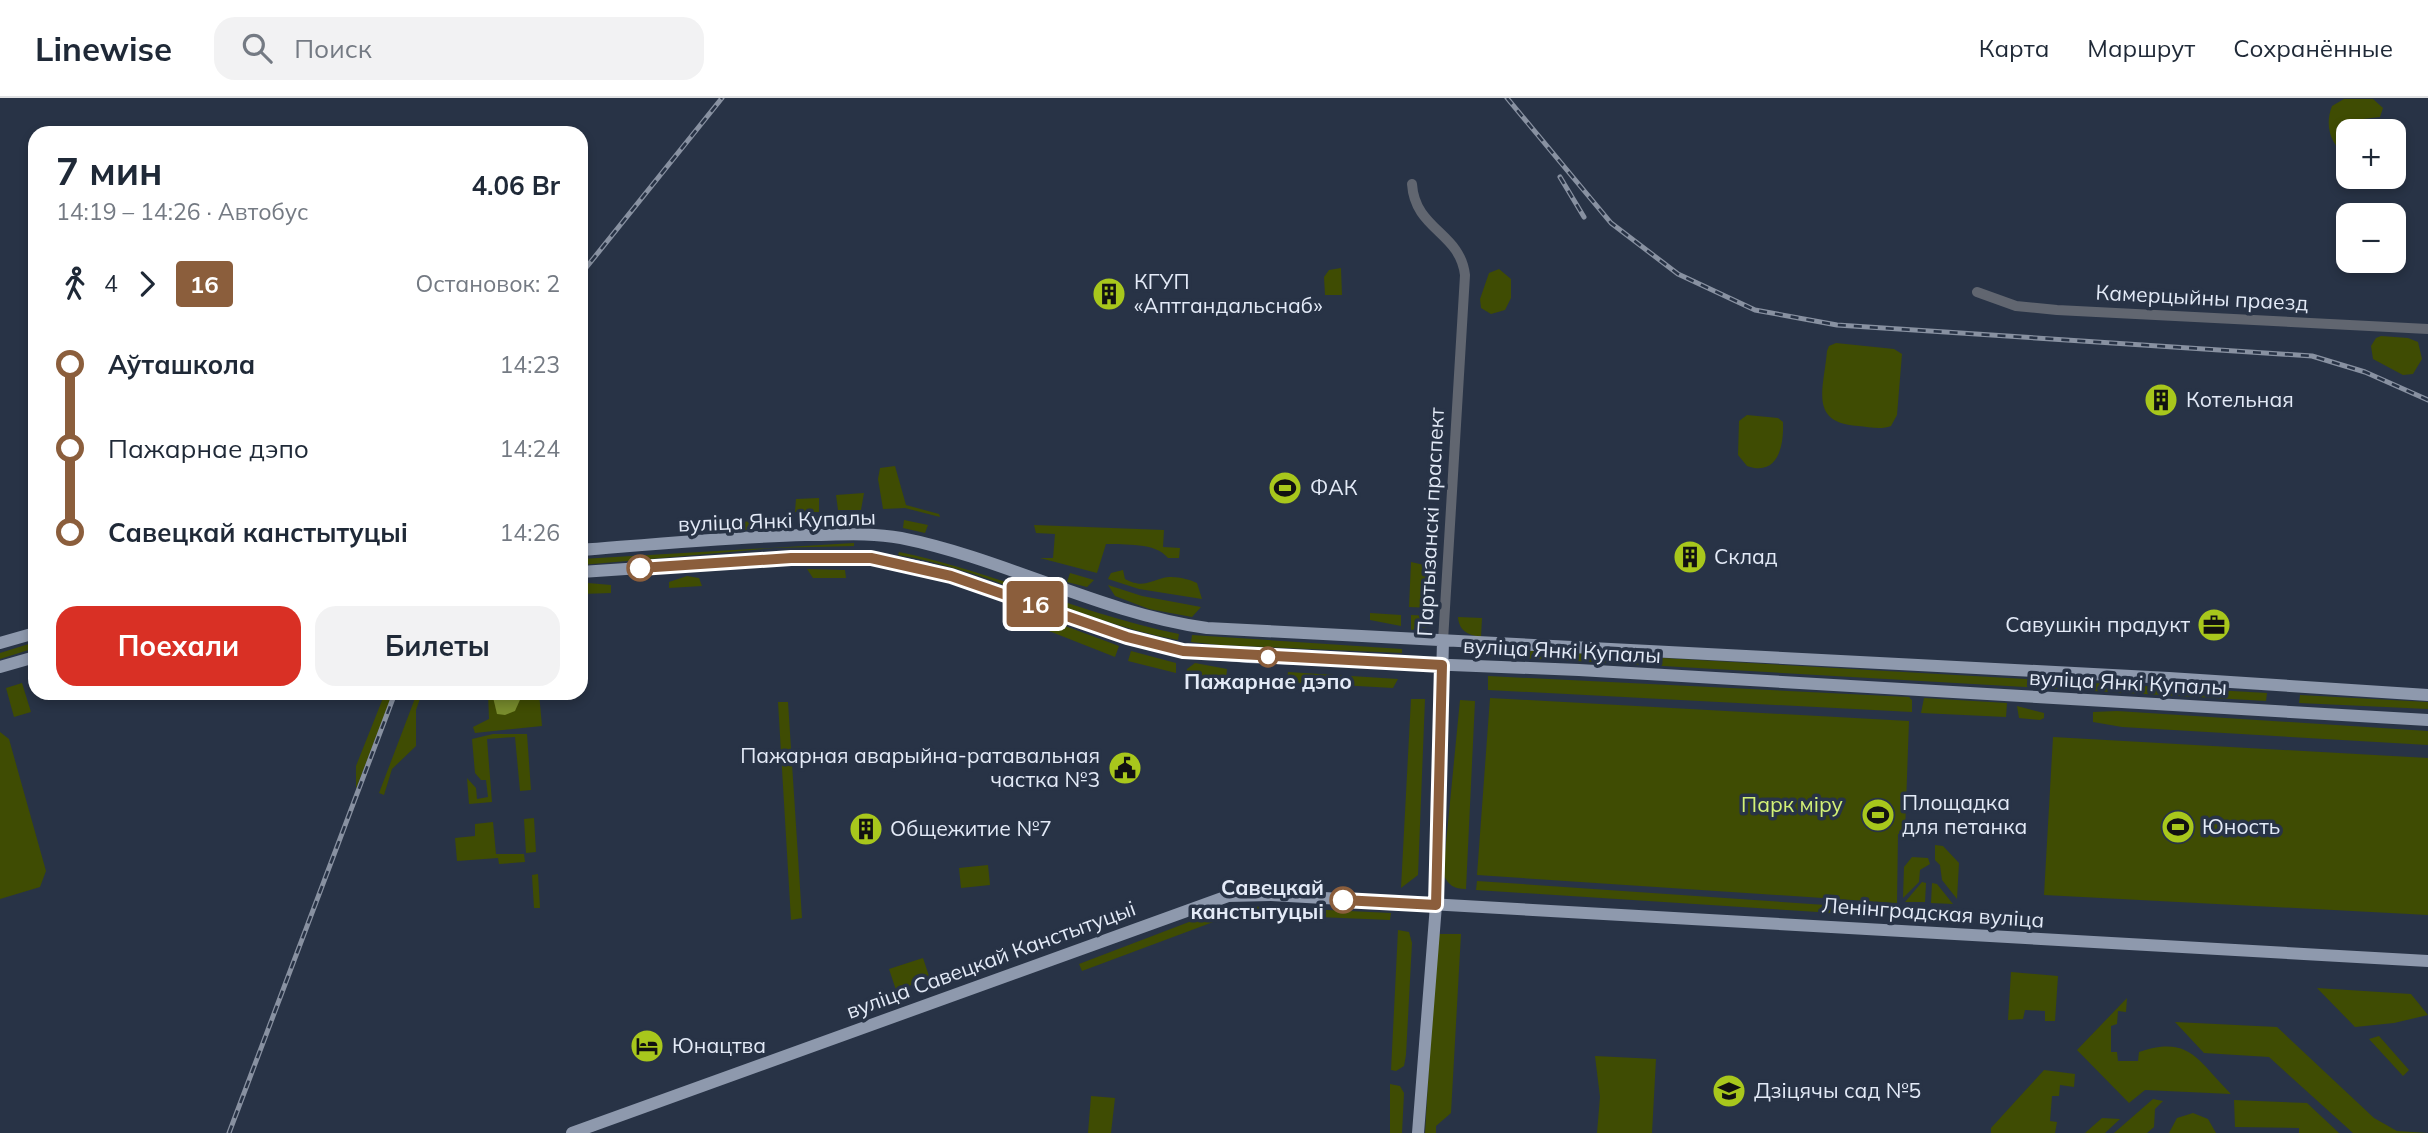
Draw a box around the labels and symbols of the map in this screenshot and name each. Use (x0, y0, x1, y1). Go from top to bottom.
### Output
place label: КГУП «Аптгандальснаб» (1134, 268, 1323, 318)
building icon: КГУП «Аптгандальснаб» (1090, 275, 1128, 313)
street label: Камерцыйны праезд (2095, 278, 2309, 316)
building icon: Котельная (2142, 381, 2180, 419)
place label: Котельная (2186, 386, 2294, 412)
street label: Партызанскі праспект (1411, 406, 1449, 637)
sports icon: ФАК (1266, 469, 1304, 507)
place label: ФАК (1310, 474, 1358, 500)
street label: вуліца Янкі Купалы (678, 504, 876, 536)
building icon: Склад (1671, 538, 1709, 576)
place label: Склад (1714, 543, 1778, 569)
unlabelled marker (627, 555, 653, 581)
line badge: 16 (1004, 581, 1066, 627)
office icon: Савушкін прадукт (2195, 606, 2233, 644)
place label: Савушкін прадукт (2005, 611, 2190, 637)
street label: вуліца Янкі Купалы (1462, 632, 1662, 668)
marker: Пажарнае дэпо (1258, 647, 1278, 667)
street label: вуліца Янкі Купалы (2028, 664, 2228, 700)
place label: Пажарнае дэпо (1184, 668, 1352, 694)
place label: Пажарная аварыйна-ратавальная частка №3 (740, 742, 1100, 792)
public building icon: Пажарная аварыйна-ратавальная частка №3 (1106, 749, 1144, 787)
place label: Площадка для петанка (1902, 789, 2027, 839)
park label: Парк міру (1741, 791, 1843, 817)
sports icon: Площадка для петанка (1859, 796, 1897, 834)
sports icon: Юность (2159, 808, 2197, 846)
building icon: Общежитие №7 (847, 810, 885, 848)
place label: Юность (2202, 813, 2280, 839)
place label: Общежитие №7 (890, 815, 1052, 841)
place label: Савецкай канстытуцыі (1190, 874, 1324, 924)
marker: Савецкай канстытуцыі (1330, 887, 1356, 913)
street label: Ленінградская вуліца (1821, 891, 2045, 933)
street label: вуліца Савецкай Канстытуцыі (842, 895, 1139, 1024)
hotel icon: Юнацтва (628, 1027, 666, 1065)
place label: Юнацтва (672, 1032, 766, 1058)
school or university icon: Дзіцячы сад №5 (1710, 1072, 1748, 1110)
place label: Дзіцячы сад №5 (1754, 1077, 1921, 1103)

